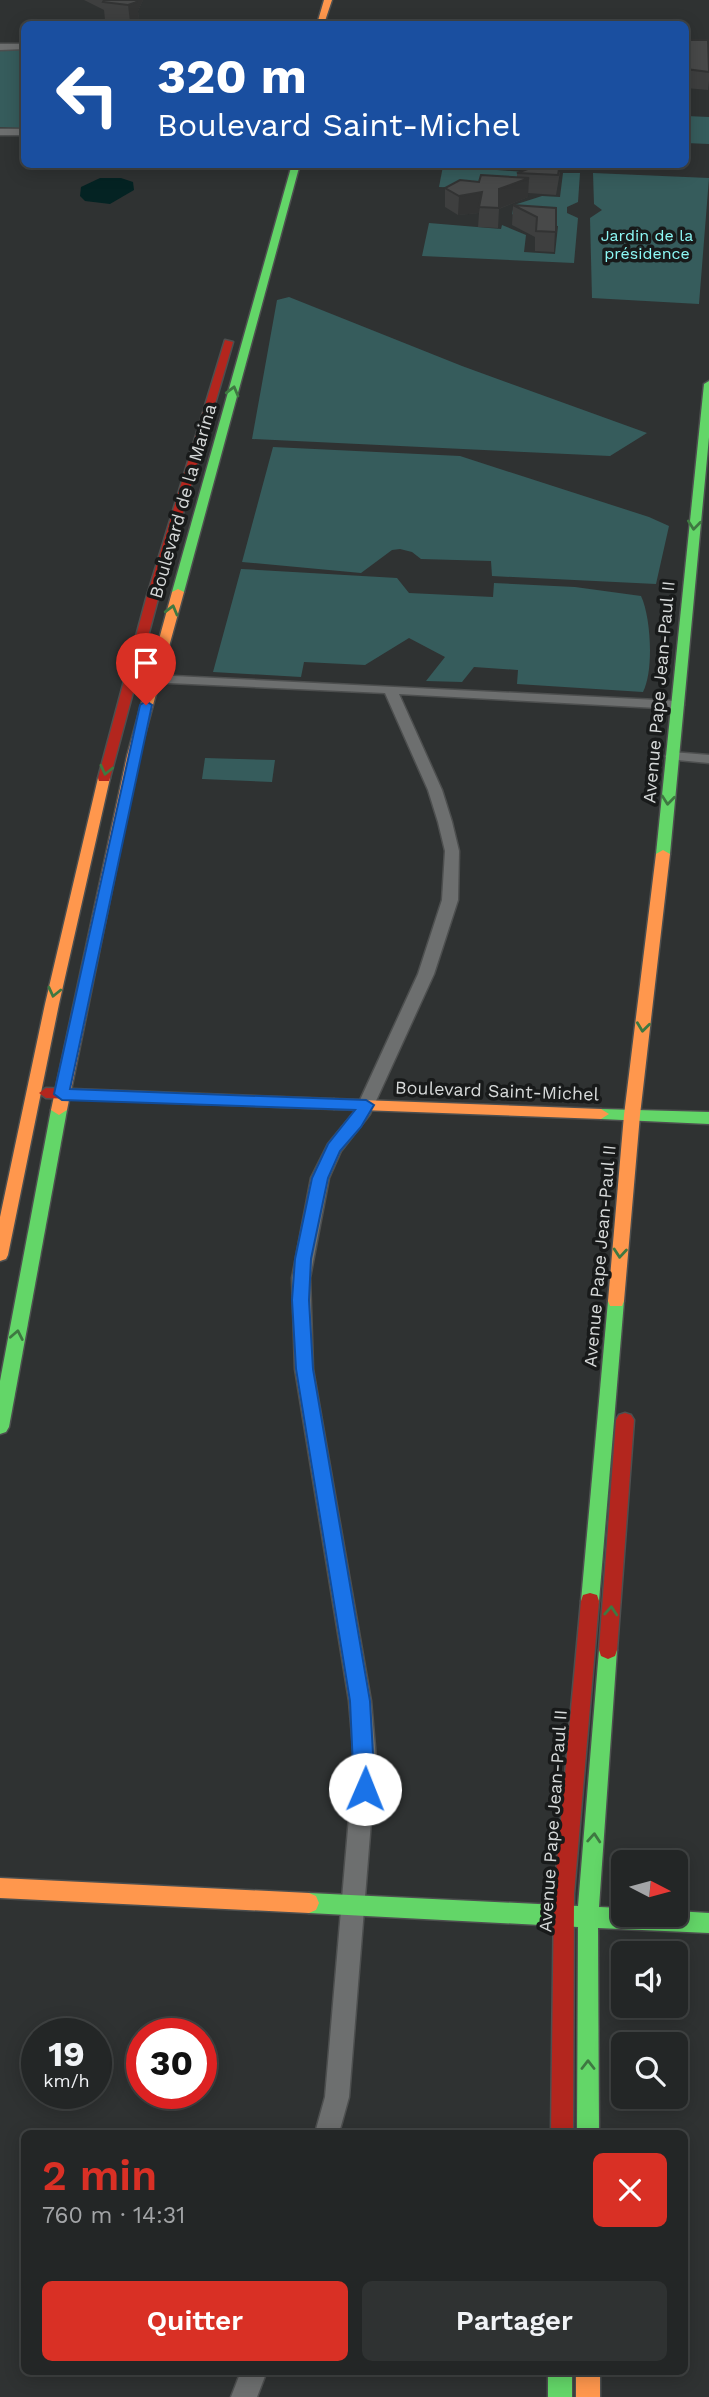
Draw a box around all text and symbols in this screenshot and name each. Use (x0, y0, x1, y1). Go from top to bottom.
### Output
text: 320 m (157, 47, 307, 105)
icon: left (42, 49, 133, 140)
text: Boulevard Saint-Michel (157, 106, 520, 144)
park label: Jardin de la présidence (601, 226, 693, 263)
one-way arrow (225, 385, 240, 397)
street label: Boulevard de la Marina (145, 401, 220, 600)
one-way arrow (687, 519, 702, 531)
street label: Avenue Pape Jean-Paul II (638, 580, 679, 804)
one-way arrow (164, 604, 178, 616)
pin (116, 633, 176, 705)
icon: arrive (127, 644, 165, 682)
one-way arrow (100, 764, 114, 776)
one-way arrow (661, 795, 676, 806)
one-way arrow (48, 986, 62, 998)
one-way arrow (635, 1021, 650, 1032)
street label: Boulevard Saint-Michel (395, 1076, 600, 1105)
street label: Avenue Pape Jean-Paul II (579, 1144, 620, 1368)
one-way arrow (613, 1248, 628, 1259)
one-way arrow (9, 1329, 24, 1341)
one-way arrow (603, 1605, 618, 1616)
street label: Avenue Pape Jean-Paul II (534, 1709, 571, 1933)
position arrow (328, 1752, 402, 1826)
one-way arrow (586, 1832, 601, 1843)
north arrow (611, 1850, 688, 1927)
map controls (611, 1850, 688, 2109)
button: sound (611, 1941, 688, 2018)
speed limit sign: 30 (126, 2018, 217, 2109)
button: search (611, 2032, 688, 2109)
text: 19 (48, 2033, 85, 2075)
one-way arrow (580, 2059, 596, 2070)
text: km/h (43, 2070, 90, 2091)
text: 2 min (42, 2151, 157, 2200)
button: close (593, 2153, 667, 2227)
text: 760 m · 14:31 (42, 2202, 185, 2229)
button: Quitter (42, 2281, 348, 2361)
button: Partager (362, 2281, 667, 2361)

